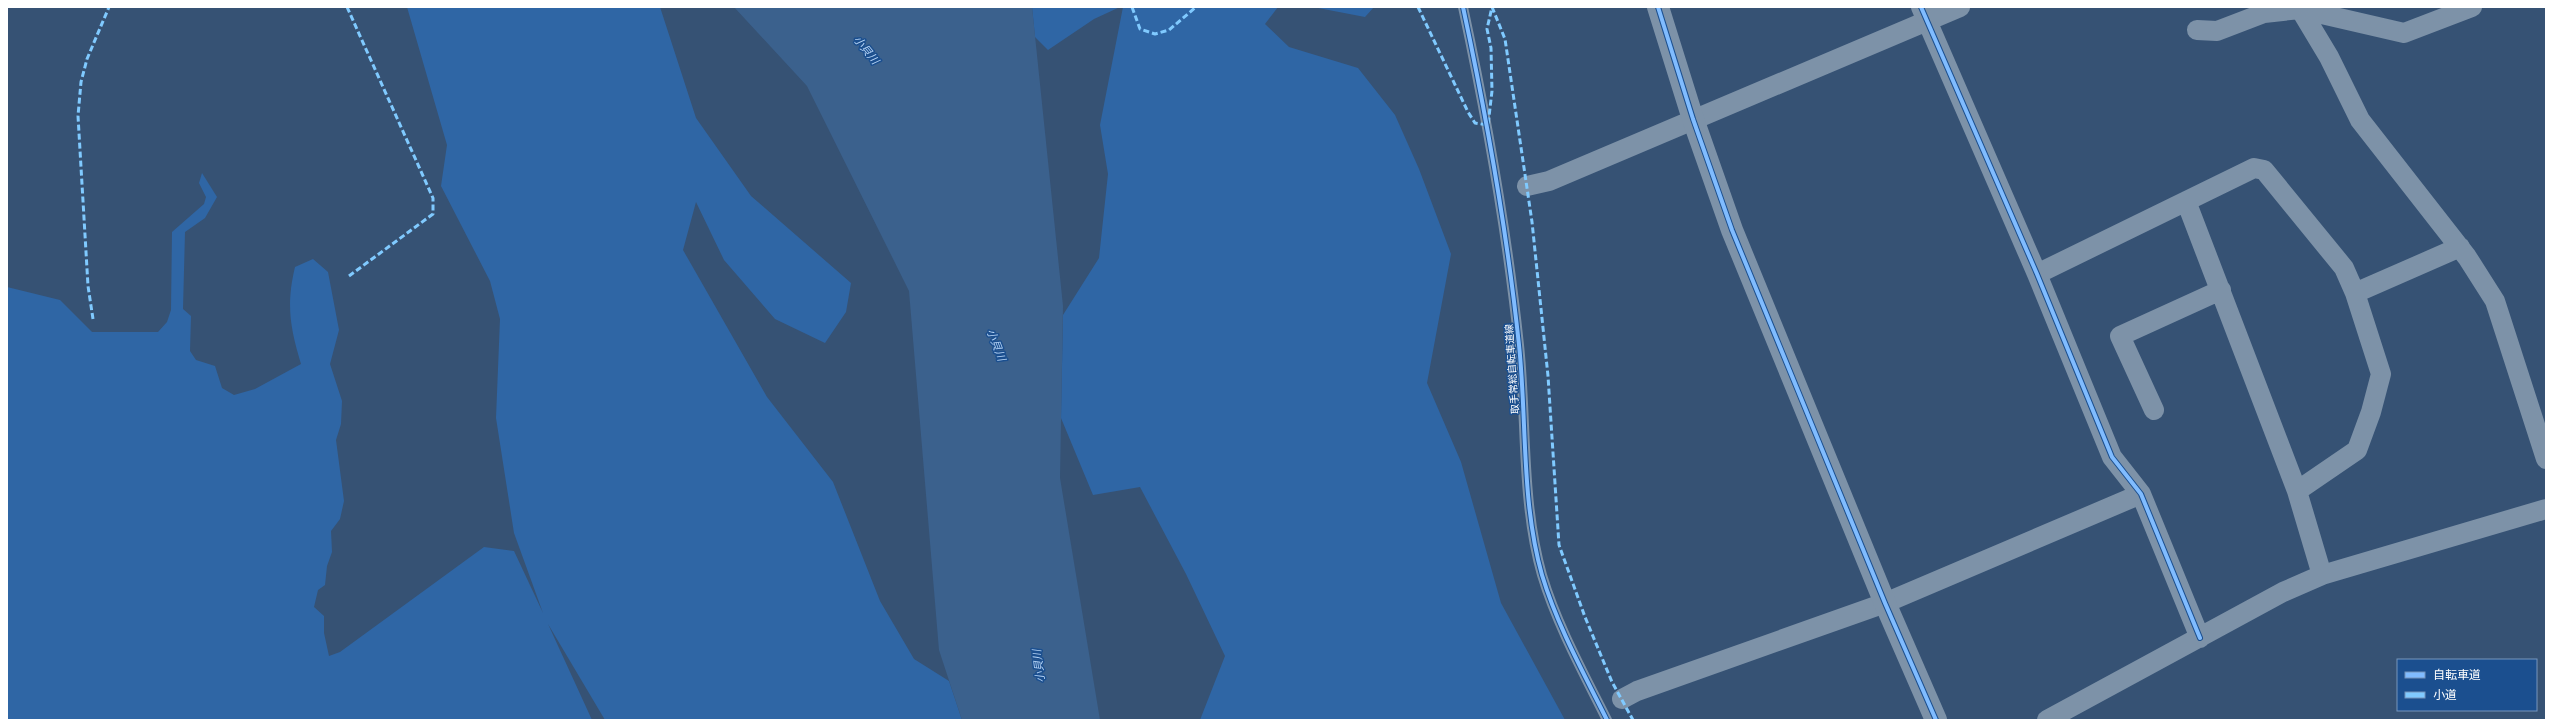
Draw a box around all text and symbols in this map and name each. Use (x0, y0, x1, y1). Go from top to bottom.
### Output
water label: 小貝川 (851, 33, 882, 68)
street label: 取手常総自転車道線 (1503, 324, 1521, 414)
water label: 小貝川 (984, 327, 1008, 364)
water label: 小貝川 (1030, 648, 1047, 683)
legend (2397, 659, 2537, 711)
text: 自転車道 (2433, 668, 2481, 682)
text: 小道 (2433, 688, 2457, 702)

